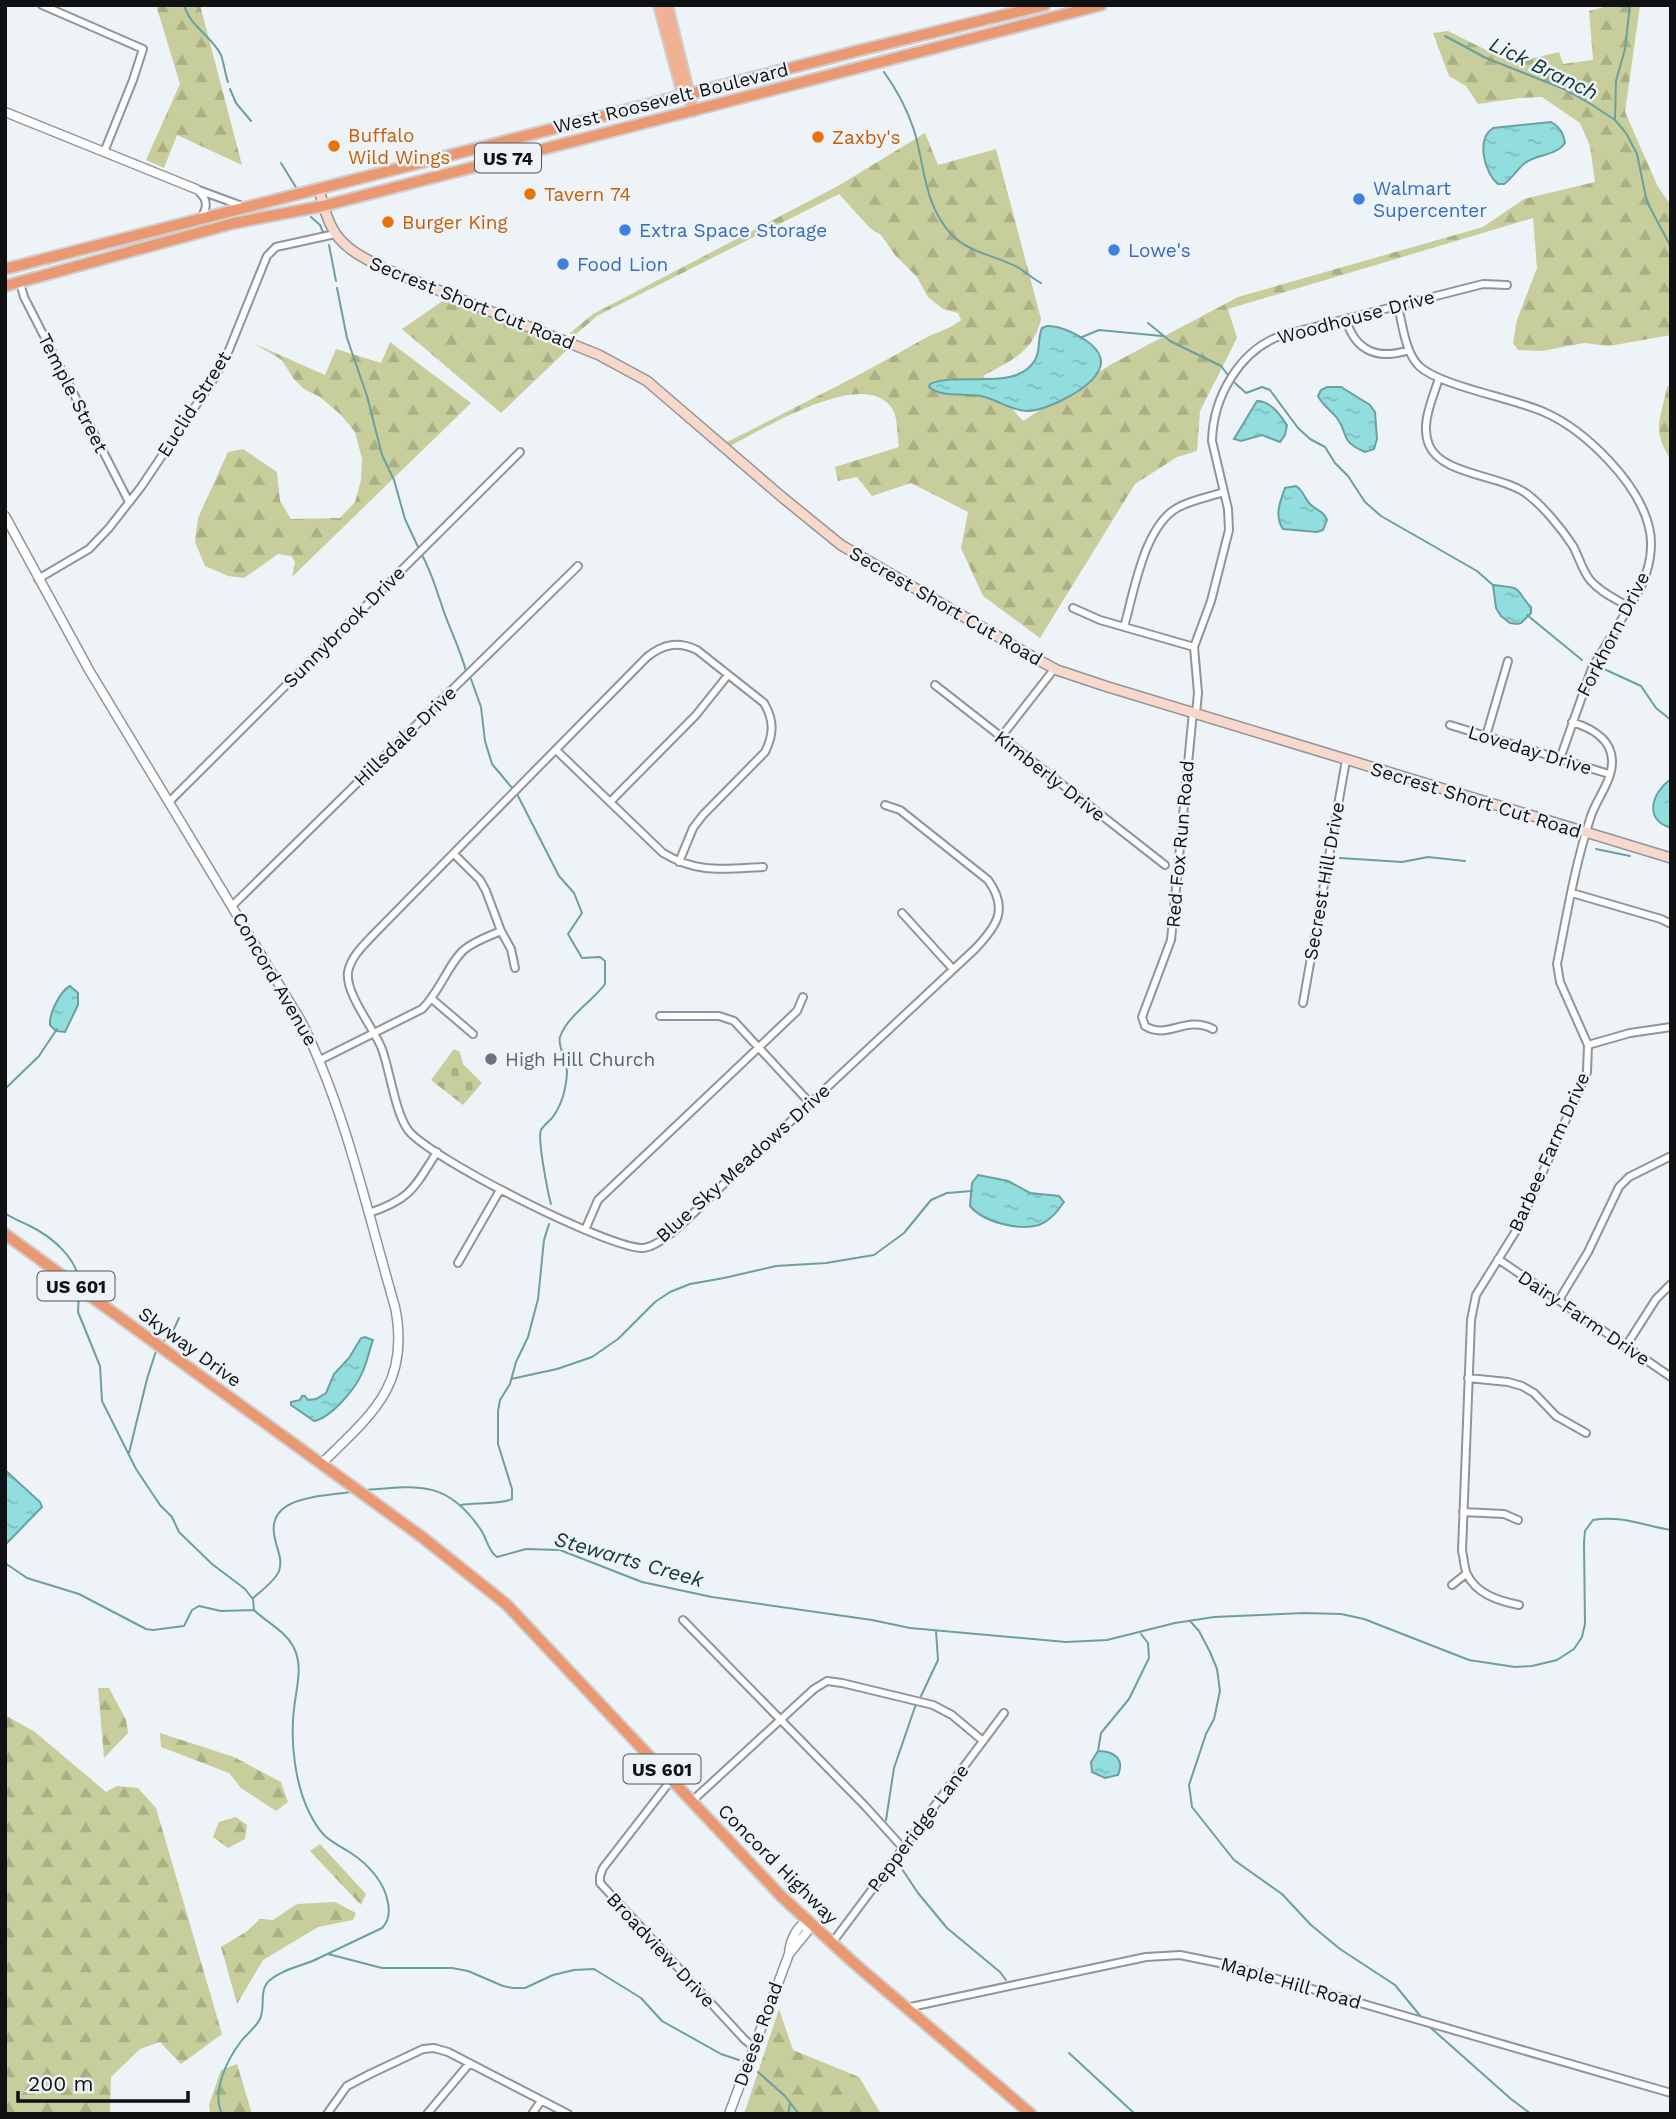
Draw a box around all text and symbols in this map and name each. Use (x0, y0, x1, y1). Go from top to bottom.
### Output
water label: Lick Branch (1486, 31, 1602, 105)
street label: West Roosevelt Boulevard (551, 58, 791, 138)
place label: Buffalo Wild Wings (348, 124, 450, 169)
place label: Zaxby's (832, 126, 901, 149)
marker: Zaxby's (810, 129, 826, 145)
marker: Buffalo Wild Wings (326, 138, 342, 154)
road number: US 74 (475, 144, 541, 173)
place label: Walmart Supercenter (1373, 177, 1487, 222)
place label: Tavern 74 (544, 183, 631, 206)
marker: Tavern 74 (522, 186, 538, 202)
marker: Walmart Supercenter (1351, 191, 1367, 207)
place label: Burger King (402, 211, 509, 234)
marker: Burger King (380, 214, 396, 230)
place label: Extra Space Storage (639, 219, 827, 242)
marker: Extra Space Storage (617, 222, 633, 238)
place label: Lowe's (1128, 239, 1191, 262)
marker: Lowe's (1106, 242, 1122, 258)
street label: Secrest Short Cut Road (366, 251, 578, 355)
place label: Food Lion (577, 253, 668, 276)
marker: Food Lion (555, 256, 571, 272)
street label: Woodhouse Drive (1275, 285, 1437, 349)
street label: Temple Street (33, 329, 113, 457)
street label: Euclid Street (152, 347, 236, 461)
street label: Secrest Short Cut Road (845, 541, 1047, 671)
street label: Sunnybrook Drive (278, 561, 410, 693)
street label: Forkhorn Drive (1572, 568, 1654, 700)
street label: Hillsdale Drive (349, 681, 461, 791)
street label: Loveday Drive (1465, 720, 1595, 780)
street label: Kimberly Drive (990, 725, 1110, 827)
street label: Secrest Short Cut Road (1368, 757, 1584, 843)
street label: Red Fox Run Road (1161, 759, 1199, 929)
street label: Secrest Hill Drive (1299, 800, 1349, 962)
street label: Concord Avenue (227, 908, 323, 1050)
place label: High Hill Church (505, 1048, 655, 1071)
marker: High Hill Church (483, 1051, 499, 1067)
street label: Barbee Farm Drive (1503, 1069, 1595, 1235)
street label: Blue Sky Meadows Drive (651, 1079, 835, 1247)
street label: Dairy Farm Drive (1514, 1265, 1654, 1371)
road number: US 601 (38, 1272, 114, 1301)
street label: Skyway Drive (134, 1302, 246, 1392)
water label: Stewarts Creek (551, 1526, 707, 1592)
road number: US 601 (624, 1754, 700, 1784)
street label: Pepperidge Lane (862, 1759, 974, 1897)
street label: Concord Highway (713, 1799, 843, 1929)
street label: Broadview Drive (602, 1888, 720, 2012)
street label: Maple Hill Road (1218, 1952, 1364, 2014)
street label: Deese Road (728, 1979, 788, 2089)
scale bar (18, 2060, 187, 2104)
text: 200 m (28, 2071, 94, 2096)

